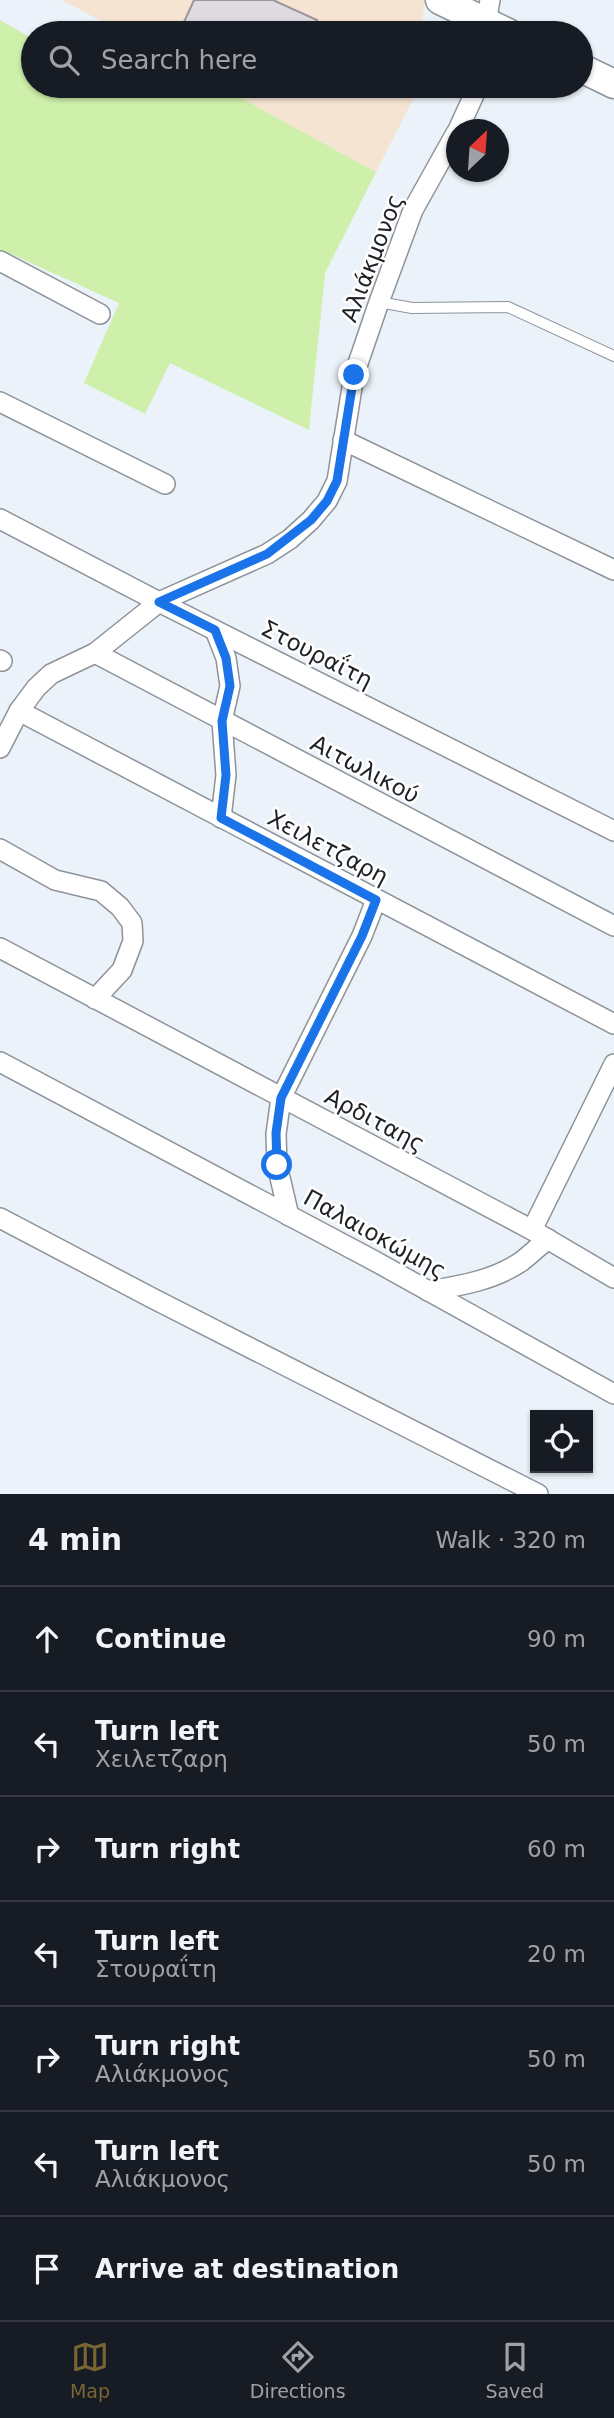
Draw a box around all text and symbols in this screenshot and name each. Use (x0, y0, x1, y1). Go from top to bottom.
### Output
search box (21, 21, 593, 98)
icon: search (45, 41, 83, 79)
text: Search here (101, 45, 257, 75)
north arrow (446, 119, 509, 182)
street label: Αλιάκμονος (336, 190, 408, 326)
route end (338, 359, 369, 390)
street label: Στουραΐτη (257, 613, 378, 693)
street label: Αιτωλικού (306, 730, 424, 808)
street label: Χειλετζαρη (263, 804, 393, 890)
street label: Αρδιταης (321, 1083, 429, 1157)
route start (261, 1149, 292, 1180)
street label: Παλαιοκώμης (299, 1184, 451, 1284)
map controls (530, 1410, 593, 1473)
button: locate (530, 1410, 593, 1473)
text: 4 min (28, 1522, 122, 1557)
text: Walk · 320 m (435, 1527, 586, 1553)
icon: ahead (28, 1620, 66, 1658)
text: Continue (95, 1624, 226, 1654)
text: 90 m (527, 1626, 586, 1652)
text: Turn left (95, 1716, 219, 1746)
icon: left (28, 1725, 66, 1763)
text: 50 m (527, 1731, 586, 1757)
text: Χειλετζαρη (95, 1746, 228, 1772)
icon: right (28, 1830, 66, 1868)
text: Turn right (95, 1834, 240, 1864)
text: 60 m (527, 1836, 586, 1862)
text: Turn left (95, 1926, 219, 1956)
icon: left (28, 1935, 66, 1973)
text: 20 m (527, 1941, 586, 1967)
text: Στουραΐτη (95, 1956, 217, 1982)
text: Turn right (95, 2031, 240, 2061)
icon: right (28, 2040, 66, 2078)
text: 50 m (527, 2046, 586, 2072)
text: Αλιάκμονος (95, 2061, 230, 2087)
text: Turn left (95, 2136, 219, 2166)
icon: left (28, 2145, 66, 2183)
text: 50 m (527, 2151, 586, 2177)
text: Αλιάκμονος (95, 2166, 230, 2192)
icon: arrive (28, 2250, 66, 2288)
text: Arrive at destination (95, 2254, 399, 2284)
tab: Map (70, 2338, 110, 2402)
tab: Directions (250, 2338, 346, 2402)
tab: Saved (485, 2338, 544, 2402)

